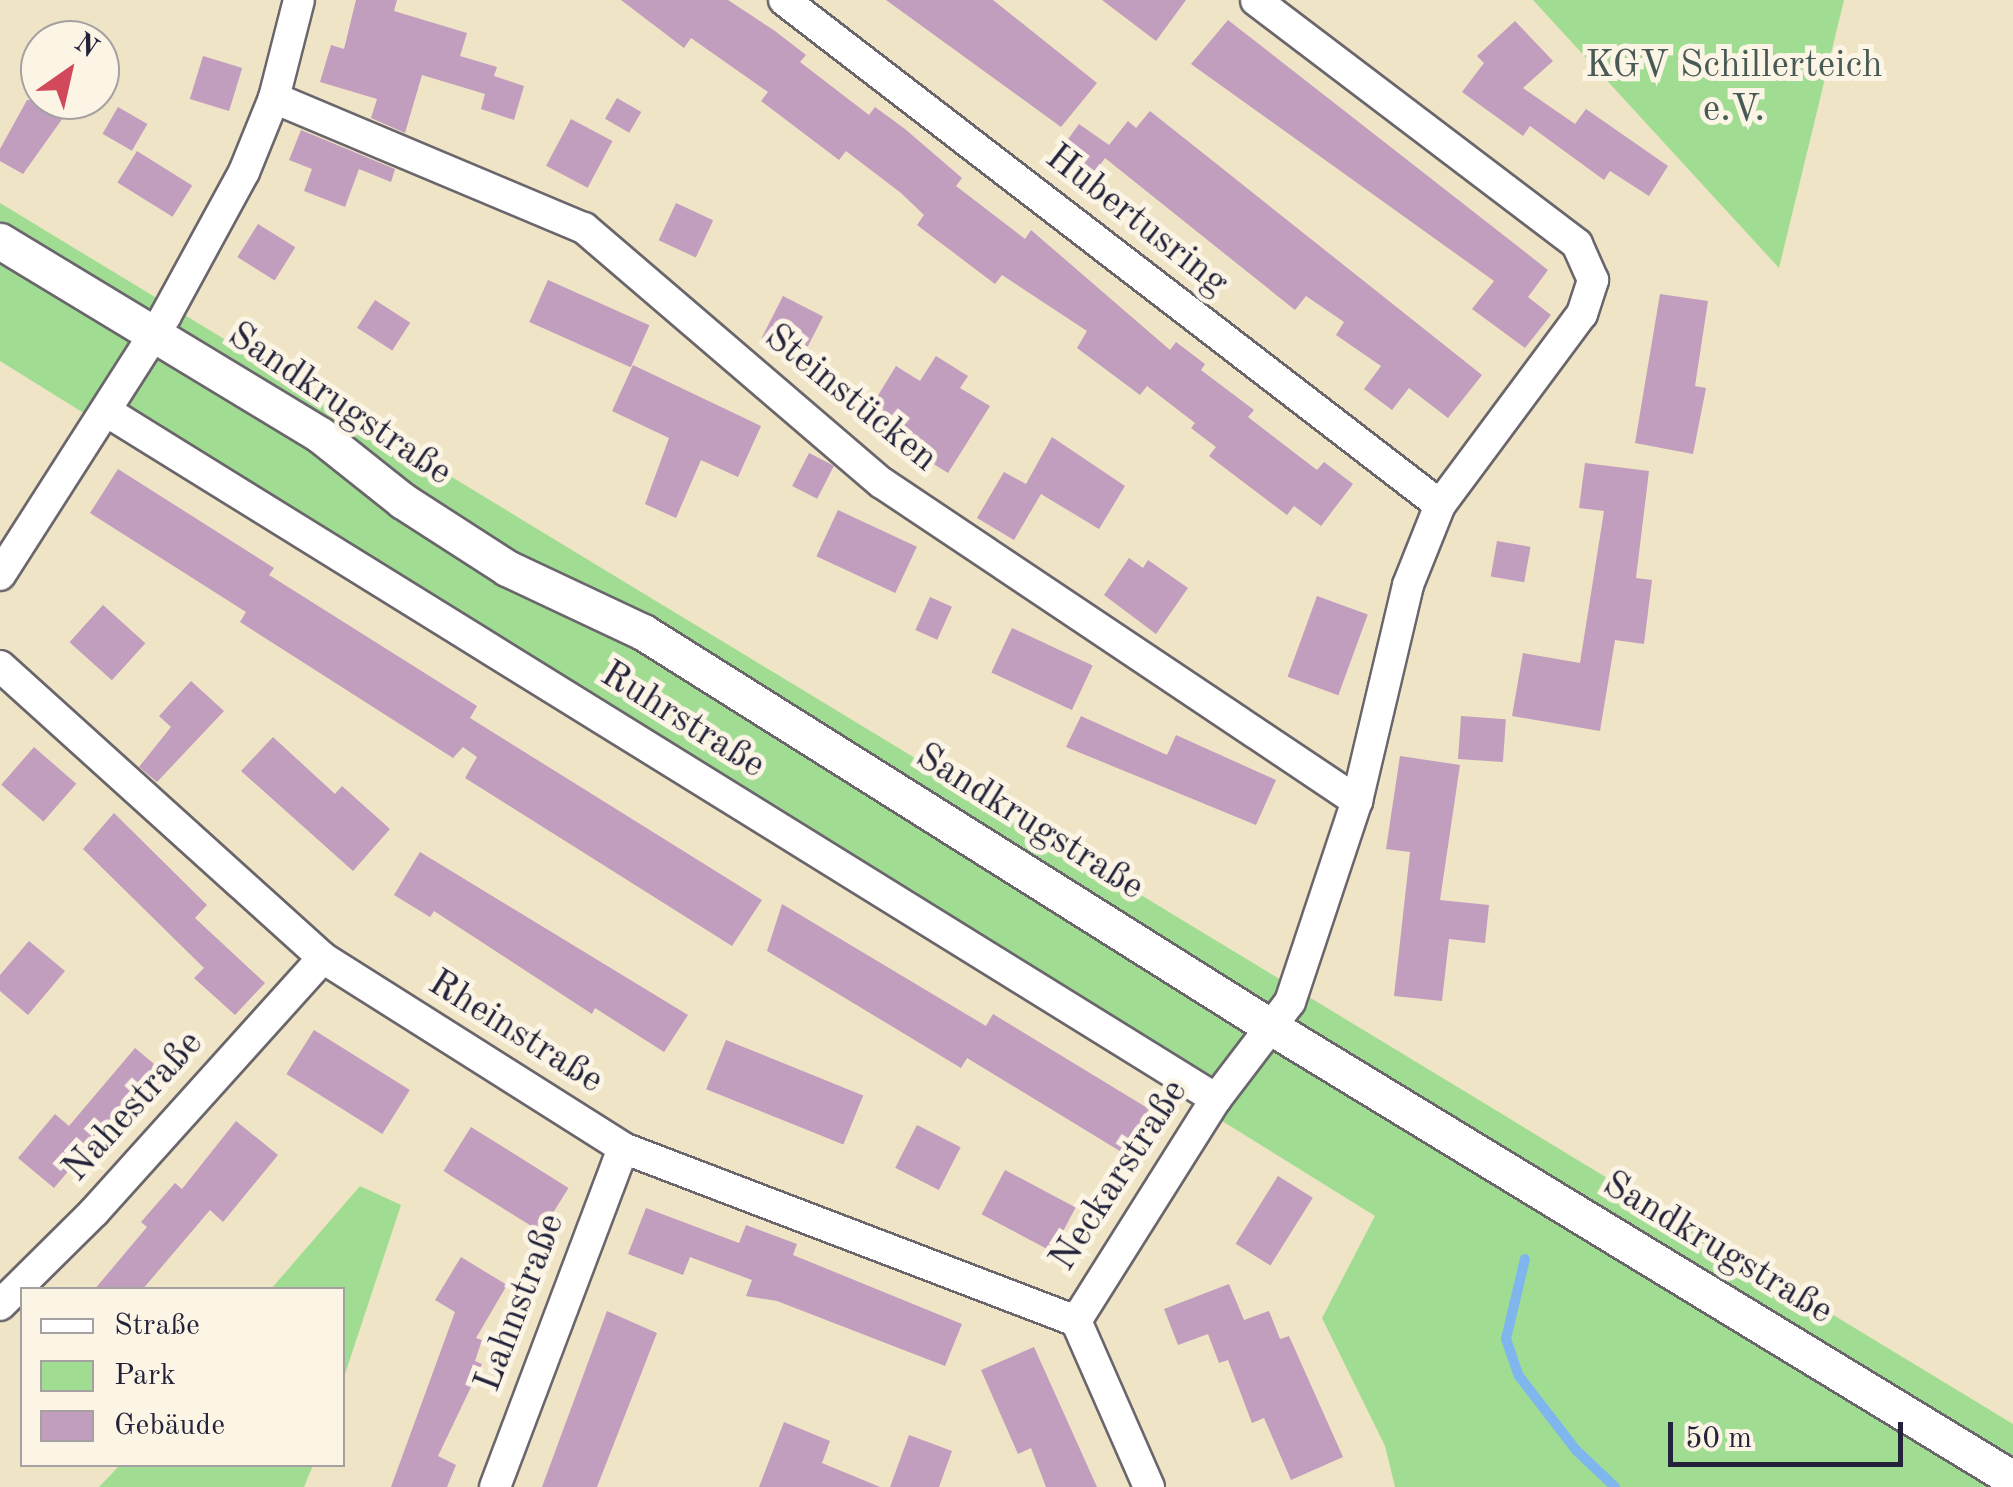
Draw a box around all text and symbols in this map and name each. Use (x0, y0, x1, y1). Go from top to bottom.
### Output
north arrow (20, 20, 120, 120)
text: N (69, 29, 102, 64)
park label: KGV Schillerteich e.V. (1585, 44, 1883, 133)
street label: Hubertusring (1035, 135, 1237, 307)
street label: Sandkrugstraße (218, 313, 460, 497)
street label: Steinstücken (754, 315, 946, 483)
street label: Ruhrstraße (591, 653, 773, 789)
street label: Sandkrugstraße (906, 735, 1152, 911)
street label: Rheinstraße (419, 961, 611, 1105)
street label: Nahestraße (54, 1022, 214, 1192)
street label: Neckarstraße (1041, 1072, 1199, 1280)
street label: Sandkrugstraße (1594, 1162, 1840, 1336)
street label: Lahnstraße (466, 1208, 576, 1398)
legend (20, 1287, 345, 1467)
text: Straße (114, 1311, 200, 1341)
text: Park (114, 1361, 176, 1391)
scale bar (1673, 1402, 1908, 1464)
text: Gebäude (114, 1411, 225, 1441)
text: 50 m (1685, 1424, 1752, 1454)

